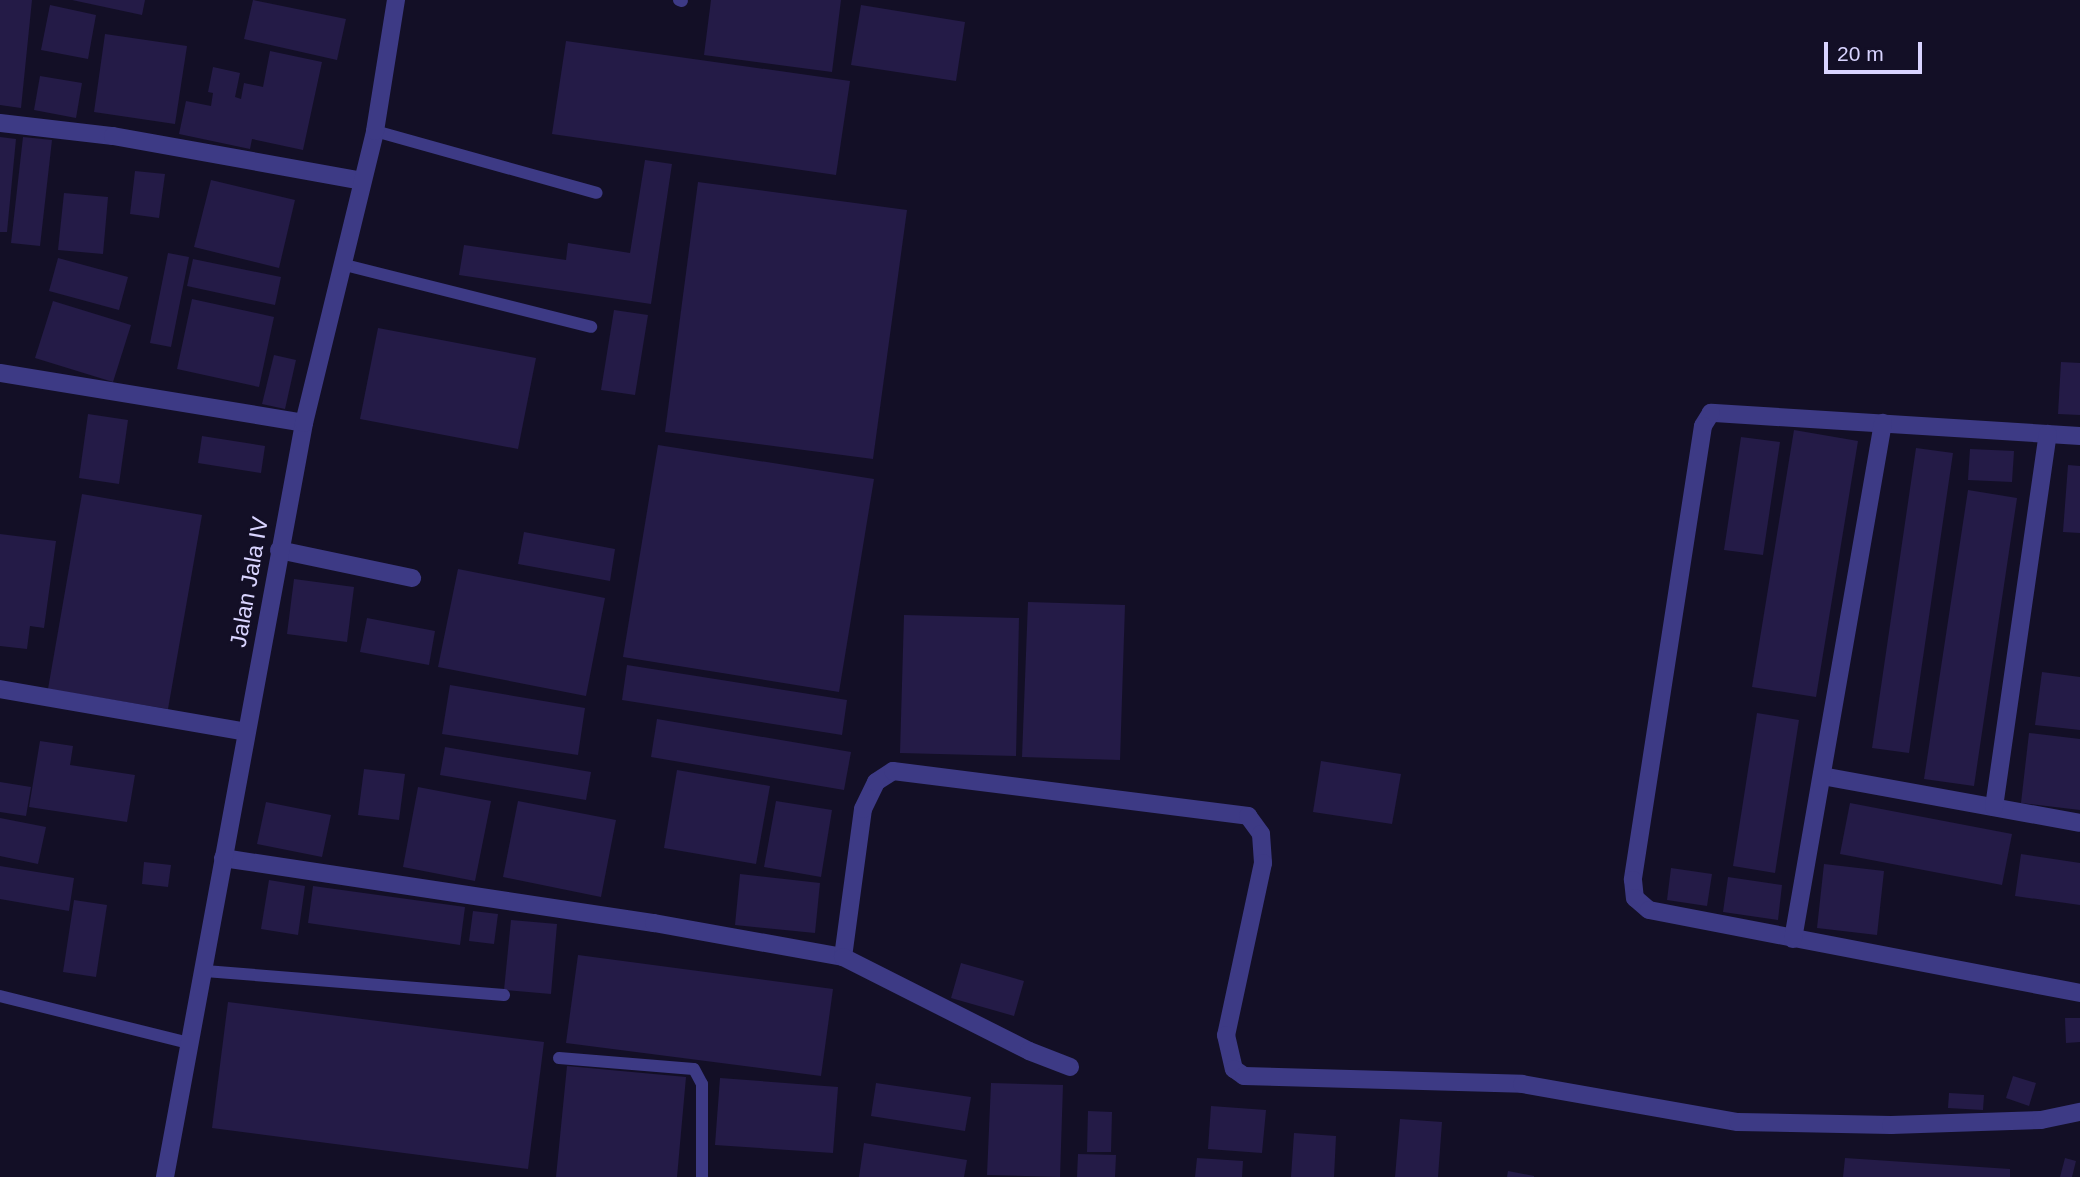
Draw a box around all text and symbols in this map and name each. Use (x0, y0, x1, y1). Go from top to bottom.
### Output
scale bar (1828, 28, 1926, 72)
text: 20 m (1837, 42, 1884, 65)
street label: Jalan Jala IV (224, 515, 274, 649)

